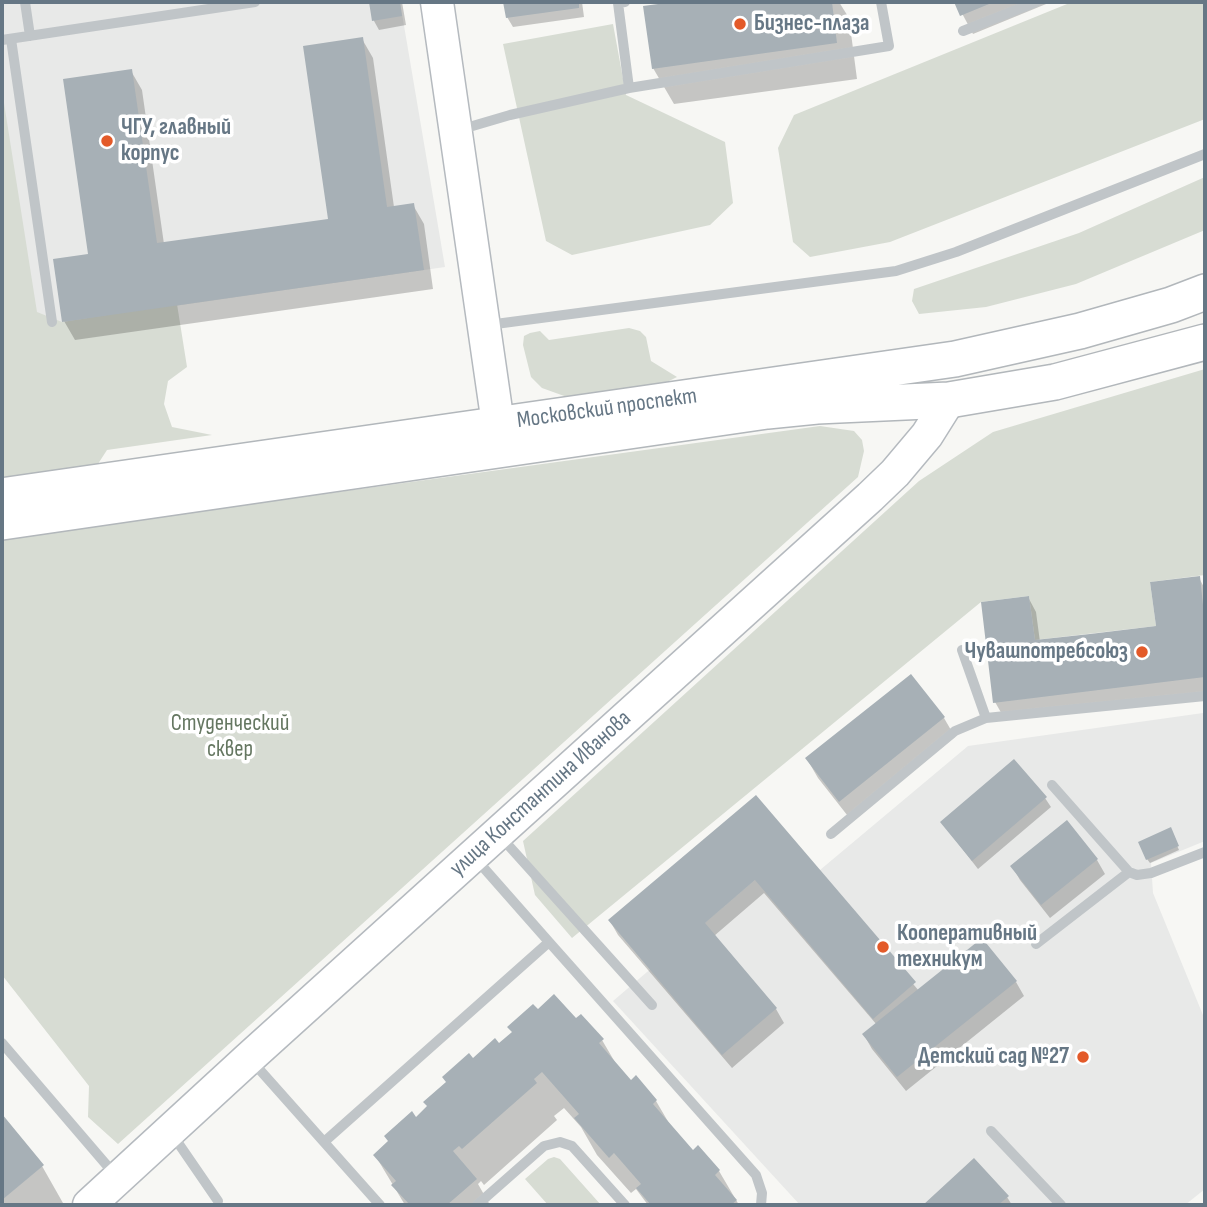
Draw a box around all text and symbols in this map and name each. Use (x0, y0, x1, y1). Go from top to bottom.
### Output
place label: Бизнес-плаза (754, 10, 869, 38)
marker: Бизнес-плаза (732, 16, 748, 32)
place label: ЧГУ, главный корпус (121, 114, 231, 168)
marker: ЧГУ, главный корпус (99, 133, 115, 149)
street label: Московский проспект (515, 383, 699, 435)
place label: Чувашпотребсоюз (964, 638, 1128, 666)
marker: Чувашпотребсоюз (1134, 644, 1150, 660)
street label: улица Константина Иванова (445, 705, 637, 883)
park label: Студенческий сквер (171, 710, 289, 764)
place label: Кооперативный техникум (897, 920, 1037, 974)
marker: Кооперативный техникум (875, 939, 891, 955)
place label: Детский сад №27 (918, 1043, 1069, 1071)
marker: Детский сад №27 (1075, 1049, 1091, 1065)

